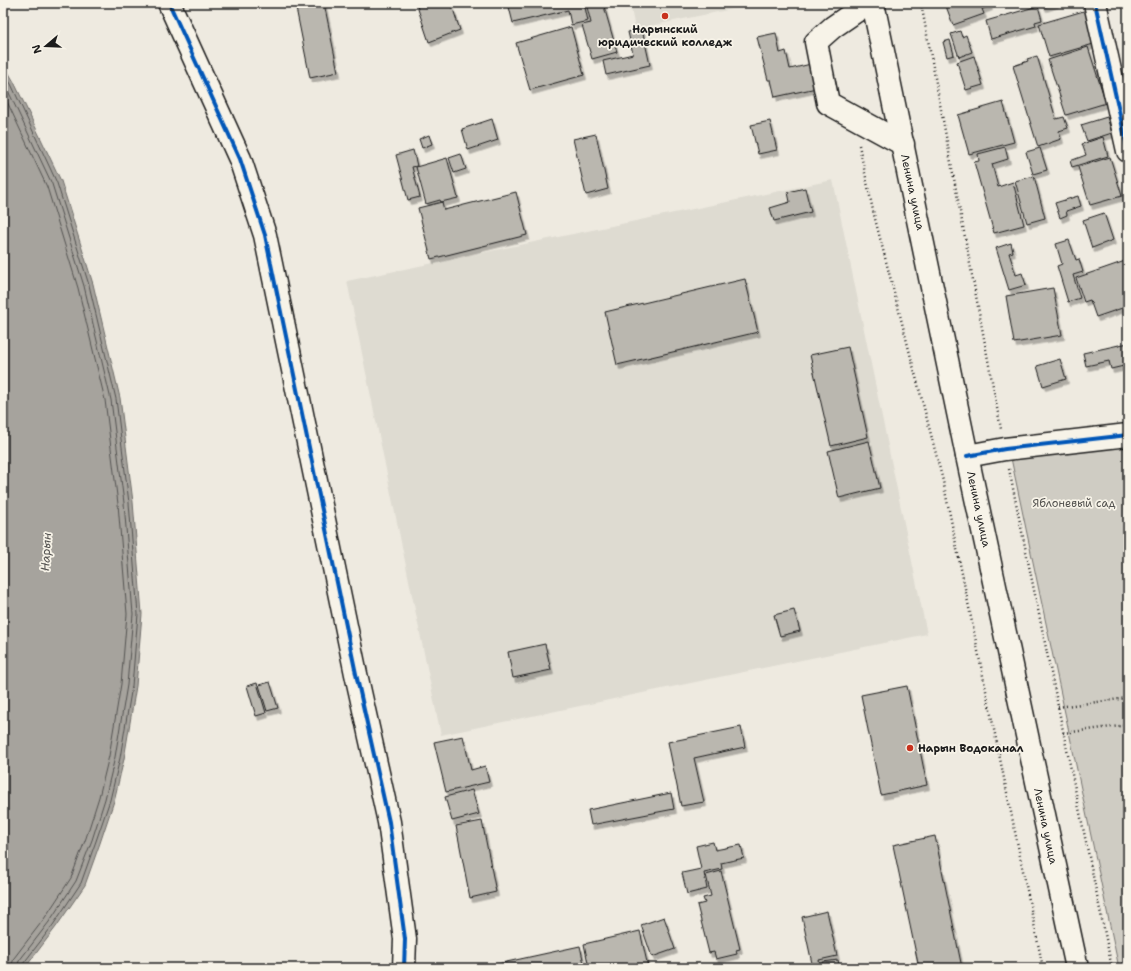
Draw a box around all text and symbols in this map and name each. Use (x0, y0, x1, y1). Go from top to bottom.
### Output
marker: Нарынский юридический колледж (660, 11, 670, 21)
place label: Нарынский юридический колледж (598, 22, 733, 50)
north arrow (26, 26, 66, 66)
text: N (28, 42, 46, 56)
street label: Ленина улица (897, 153, 928, 232)
street label: Ленина улица (963, 470, 994, 549)
park label: Яблоневый сад (1033, 496, 1116, 511)
water label: Нарын (37, 532, 55, 572)
place label: Нарын Водоканал (918, 741, 1024, 756)
marker: Нарын Водоканал (905, 743, 915, 753)
street label: Ленина улица (1030, 787, 1061, 866)

